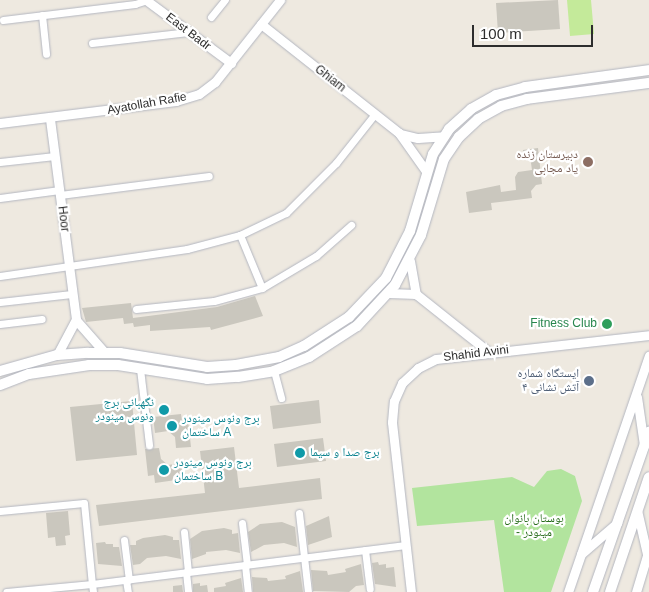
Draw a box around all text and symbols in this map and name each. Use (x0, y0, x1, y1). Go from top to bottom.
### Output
street label: East Badr (163, 10, 213, 54)
scale bar (474, 15, 595, 47)
text: 100 m (480, 25, 522, 42)
street label: Ghiam (312, 62, 348, 96)
street label: Ayatollah Rafie (106, 90, 188, 118)
place label: دبیرستان زنده یاد مجابی (516, 148, 578, 176)
marker: دبیرستان زنده یاد مجابی (582, 156, 594, 168)
street label: Hoor (54, 205, 72, 233)
place label: Fitness Club (530, 317, 597, 331)
marker: Fitness Club (601, 318, 613, 330)
street label: Shahid Avini (442, 343, 510, 365)
place label: ایستگاه شماره ۴ آتش نشانی (518, 367, 579, 395)
marker: ایستگاه شماره ۴ آتش نشانی (583, 375, 595, 387)
place label: نگهبانی برج ونوس مینودر (95, 396, 154, 424)
marker: نگهبانی برج ونوس مینودر (158, 404, 170, 416)
place label: برج ونوس مینودر ساختمان A (182, 412, 260, 440)
marker: برج ونوس مینودر ساختمان A (166, 420, 178, 432)
place label: برج صدا و سیما (310, 446, 380, 460)
marker: برج صدا و سیما (294, 447, 306, 459)
place label: برج ونوس مینودر ساختمان B (174, 456, 252, 484)
marker: برج ونوس مینودر ساختمان B (158, 464, 170, 476)
park label: بوستان بانوان - مینودر (504, 512, 564, 540)

